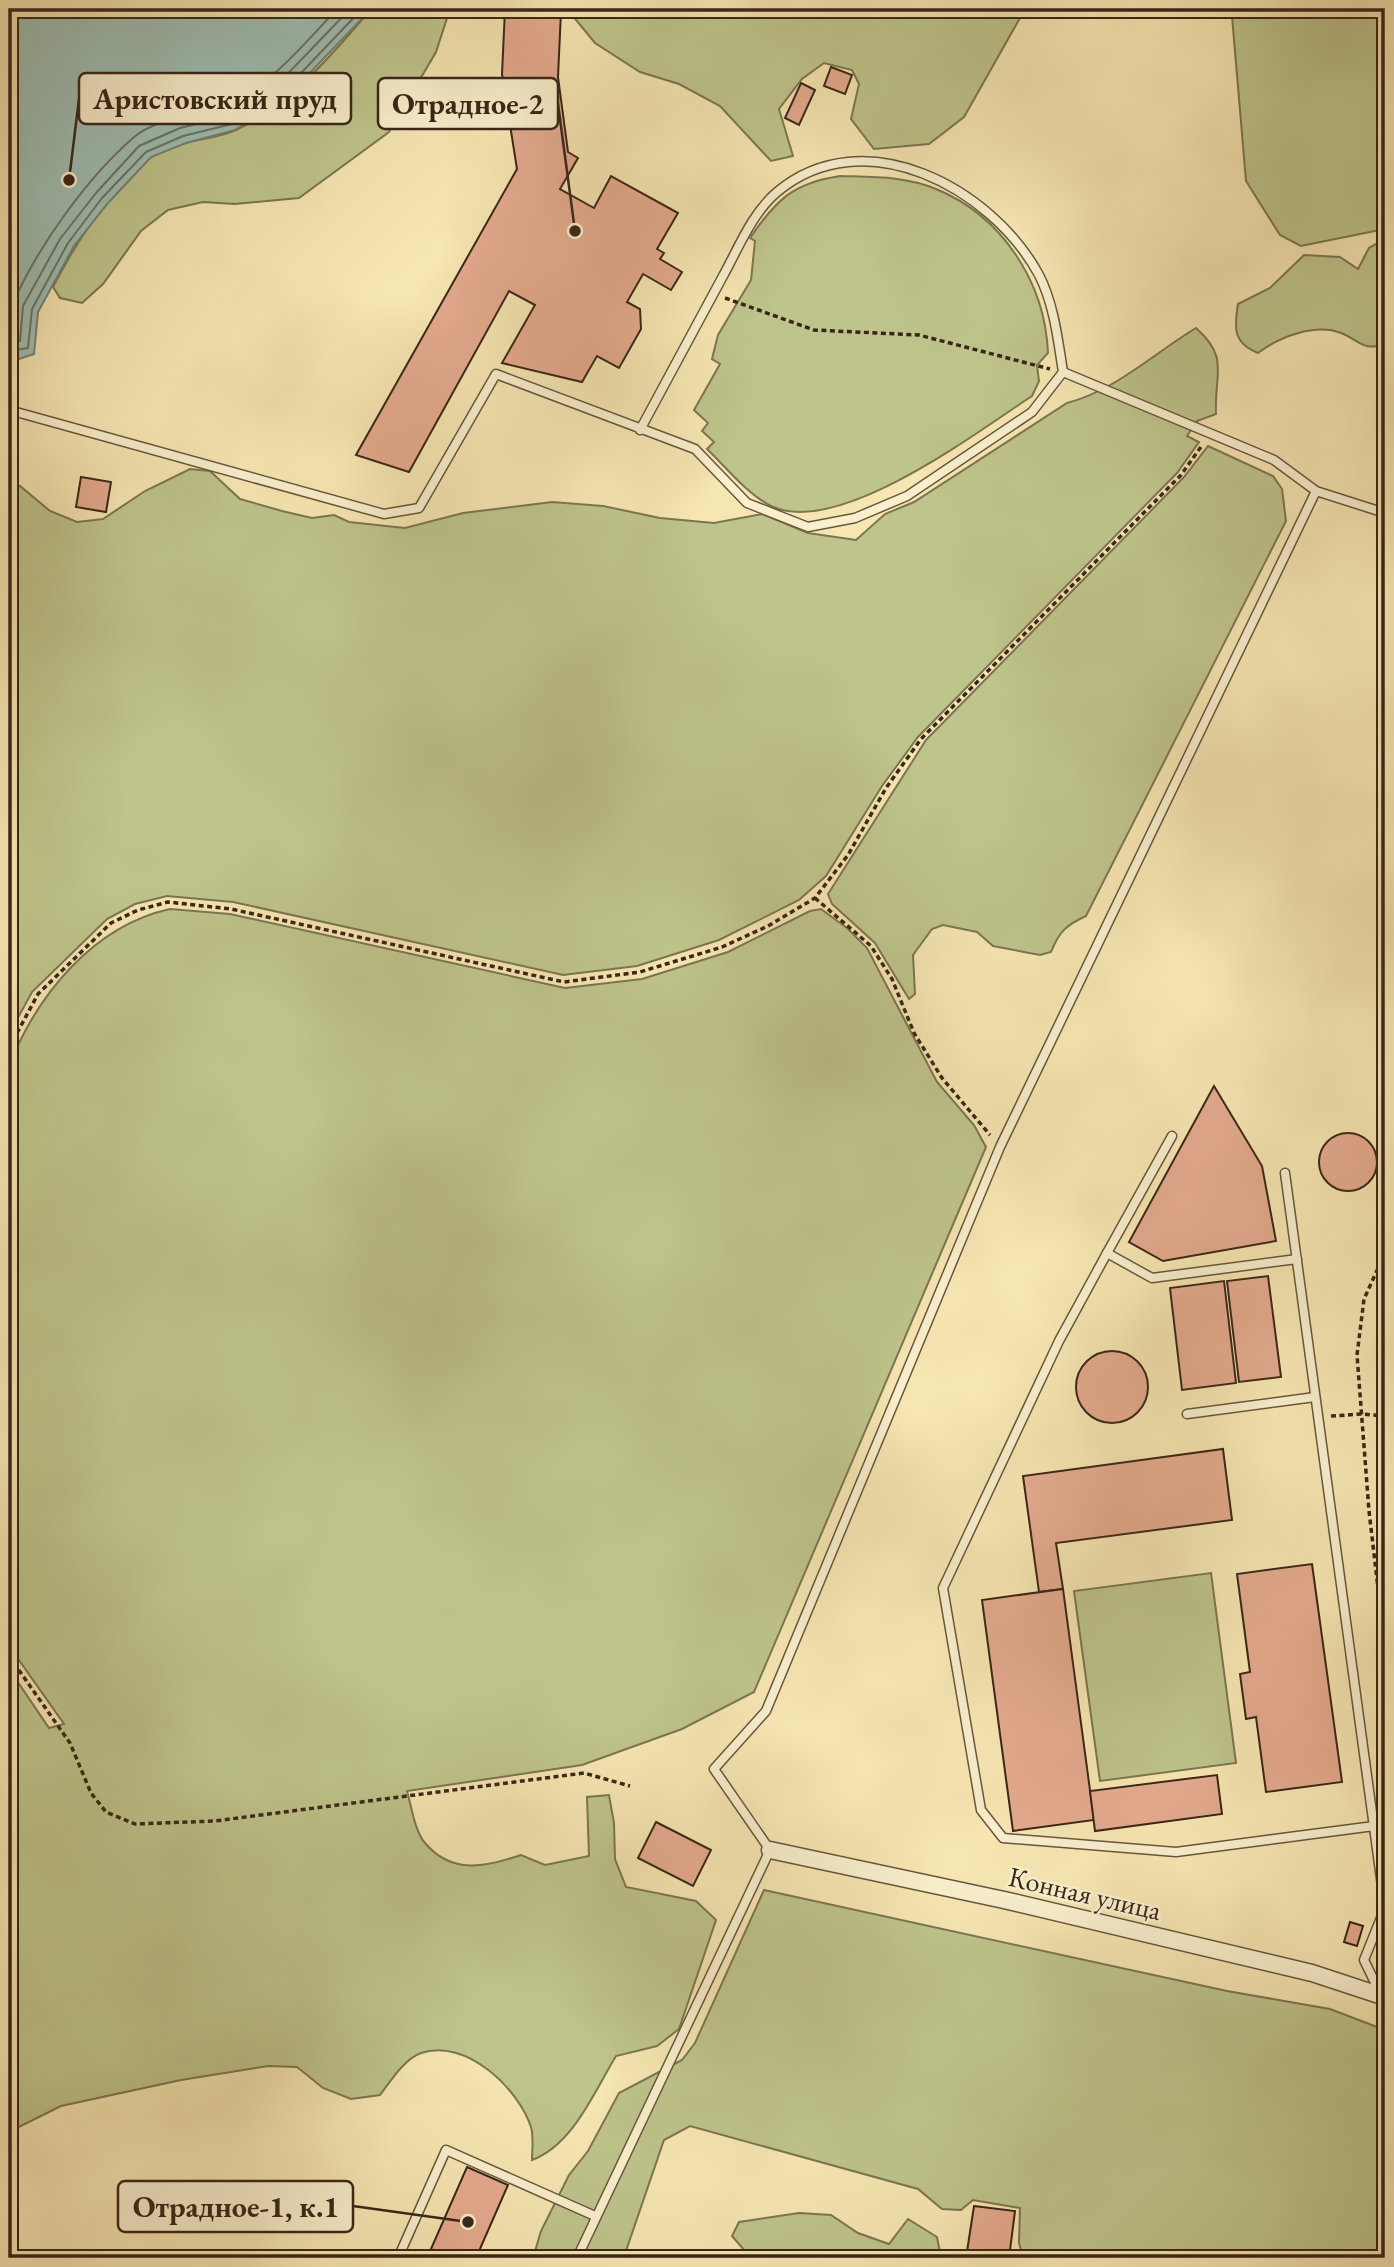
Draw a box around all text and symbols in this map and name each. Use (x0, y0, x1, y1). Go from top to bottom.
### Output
callout: Аристовский пруд (79, 73, 351, 124)
callout: Отрадное-2 (378, 78, 558, 129)
text: Аристовский пруд (92, 79, 337, 118)
text: Отрадное-2 (392, 84, 544, 123)
street label: Конная улица (1005, 1858, 1166, 1928)
callout: Отрадное-1, к.1 (118, 2181, 353, 2232)
text: Отрадное-1, к.1 (133, 2187, 339, 2226)

